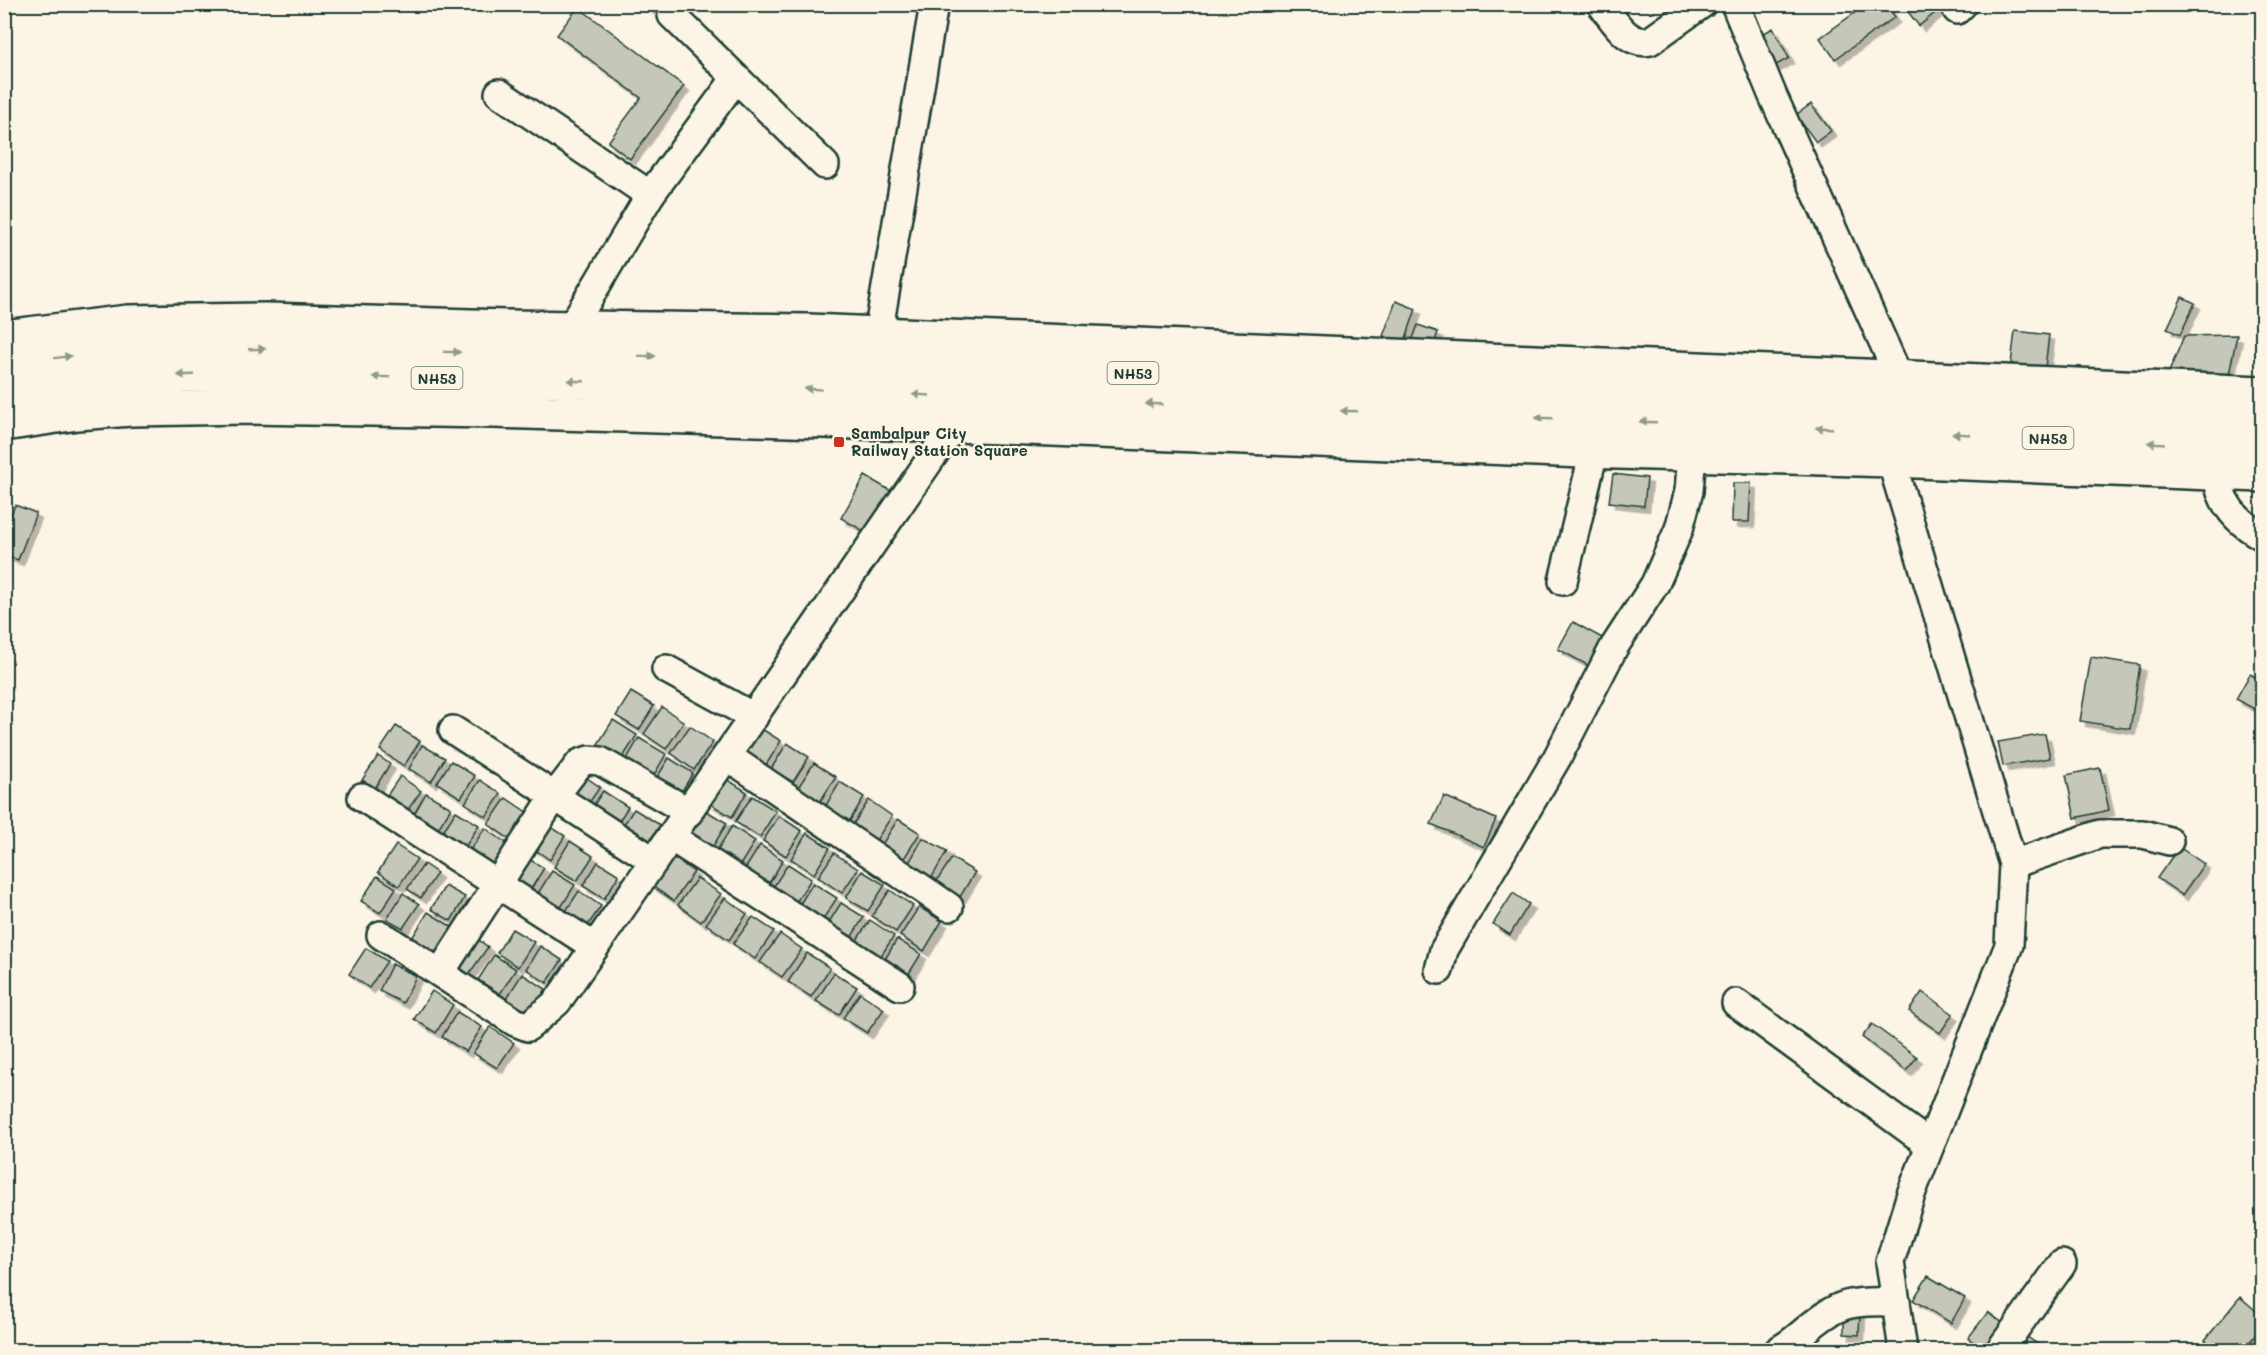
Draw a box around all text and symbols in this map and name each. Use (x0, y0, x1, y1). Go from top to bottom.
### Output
one-way arrow (248, 345, 267, 354)
one-way arrow (443, 347, 462, 356)
one-way arrow (53, 352, 72, 362)
one-way arrow (638, 352, 657, 361)
road number: NH53 (1108, 362, 1158, 384)
road number: NH53 (412, 367, 462, 389)
one-way arrow (176, 371, 195, 380)
one-way arrow (371, 372, 390, 381)
one-way arrow (566, 376, 585, 385)
one-way arrow (803, 385, 822, 394)
one-way arrow (911, 390, 930, 399)
one-way arrow (1144, 399, 1163, 409)
one-way arrow (1339, 407, 1358, 416)
one-way arrow (1534, 413, 1553, 423)
one-way arrow (1639, 417, 1658, 426)
place label: Sambalpur City Railway Station Square (851, 423, 1028, 460)
one-way arrow (1814, 424, 1833, 433)
road number: NH53 (2022, 427, 2074, 449)
one-way arrow (1952, 430, 1971, 439)
marker: Sambalpur City Railway Station Square (832, 435, 846, 449)
one-way arrow (2146, 439, 2165, 448)

